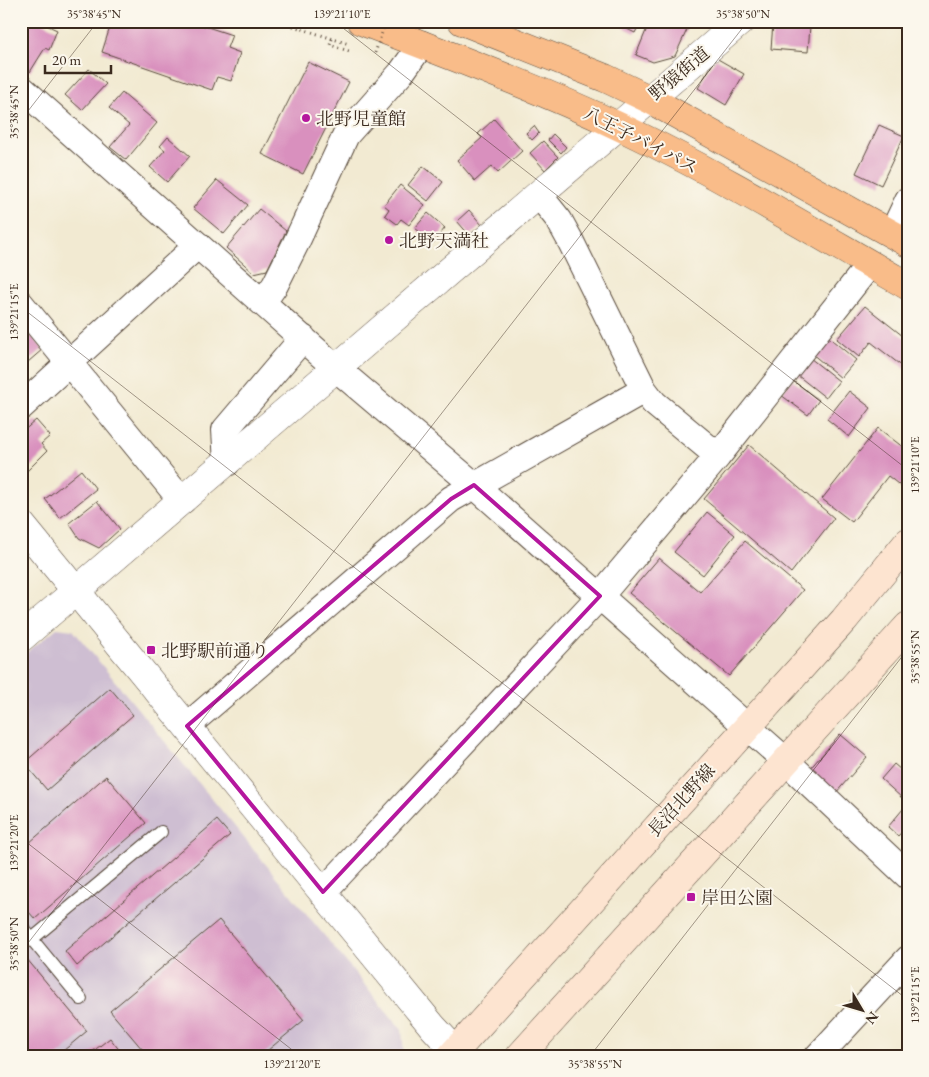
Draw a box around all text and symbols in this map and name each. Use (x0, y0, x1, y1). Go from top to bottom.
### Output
text: 35°38'45"N (67, 6, 121, 22)
text: 139°21'10"E (314, 6, 371, 22)
text: 35°38'50"N (716, 6, 770, 22)
street label: 野猿街道 (644, 41, 714, 105)
scale bar (45, 42, 111, 74)
text: 20 m (52, 50, 81, 69)
text: 35°38'45"N (6, 85, 22, 139)
street label: 八王子バイパス (580, 101, 702, 179)
place label: 北野児童館 (316, 107, 406, 130)
marker: 北野児童館 (300, 112, 312, 124)
place label: 北野天満社 (399, 229, 489, 252)
marker: 北野天満社 (383, 234, 395, 246)
text: 139°21'15"E (6, 283, 22, 340)
text: 139°21'10"E (907, 436, 923, 493)
text: 35°38'55"N (907, 630, 923, 684)
place label: 北野駅前通り (161, 639, 269, 662)
marker: 北野駅前通り (145, 644, 157, 656)
street label: 長沼北野線 (642, 759, 720, 841)
text: 139°21'20"E (6, 814, 22, 871)
place label: 岸田公園 (701, 886, 773, 909)
marker: 岸田公園 (685, 891, 697, 903)
text: 35°38'50"N (6, 917, 22, 971)
text: 139°21'15"E (907, 966, 923, 1023)
north arrow (836, 984, 886, 1034)
text: N (861, 1008, 883, 1029)
text: 139°21'20"E (264, 1056, 321, 1072)
text: 35°38'55"N (568, 1056, 622, 1072)

